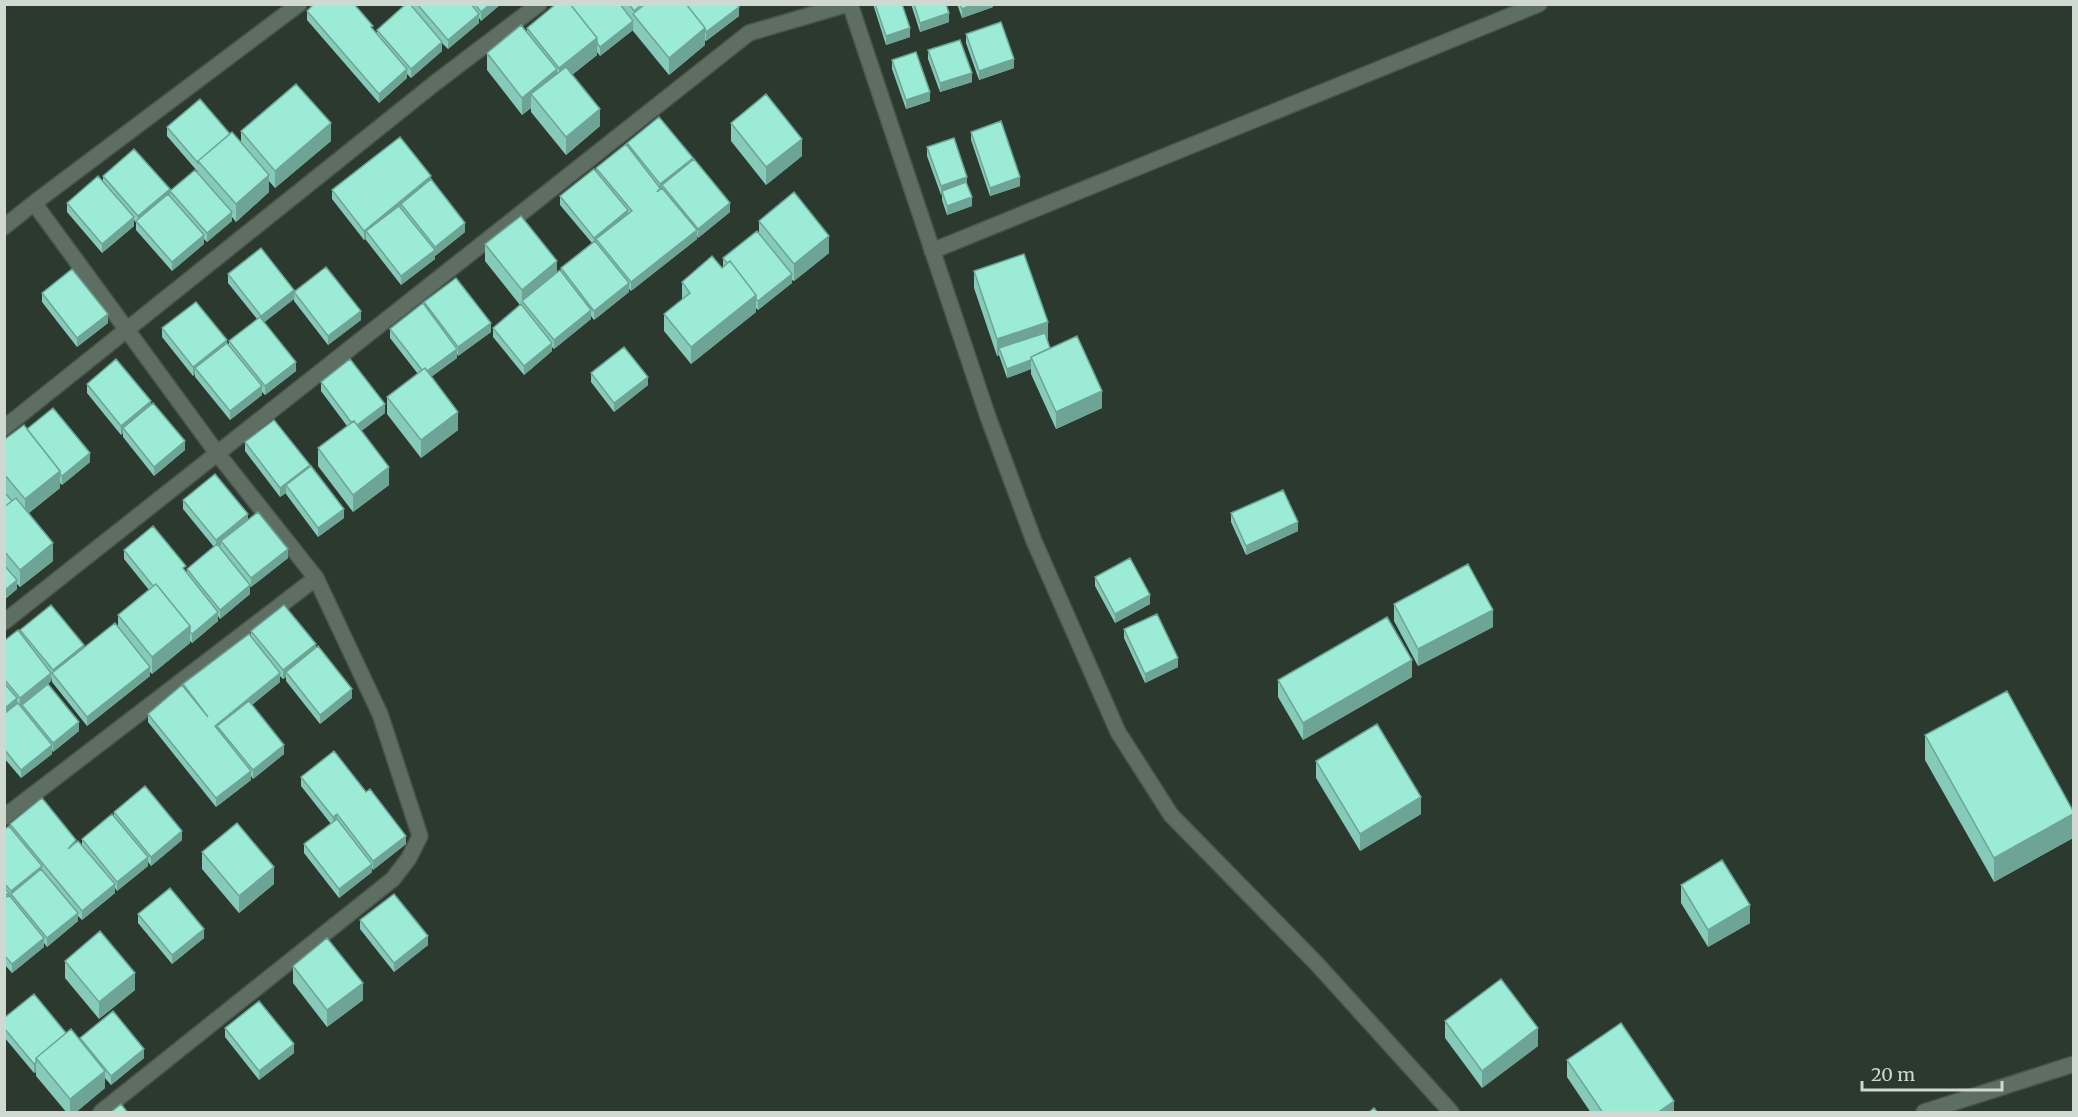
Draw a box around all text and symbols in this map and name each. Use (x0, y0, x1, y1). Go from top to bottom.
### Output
scale bar (1862, 1054, 2002, 1092)
text: 20 m (1871, 1063, 1915, 1086)

